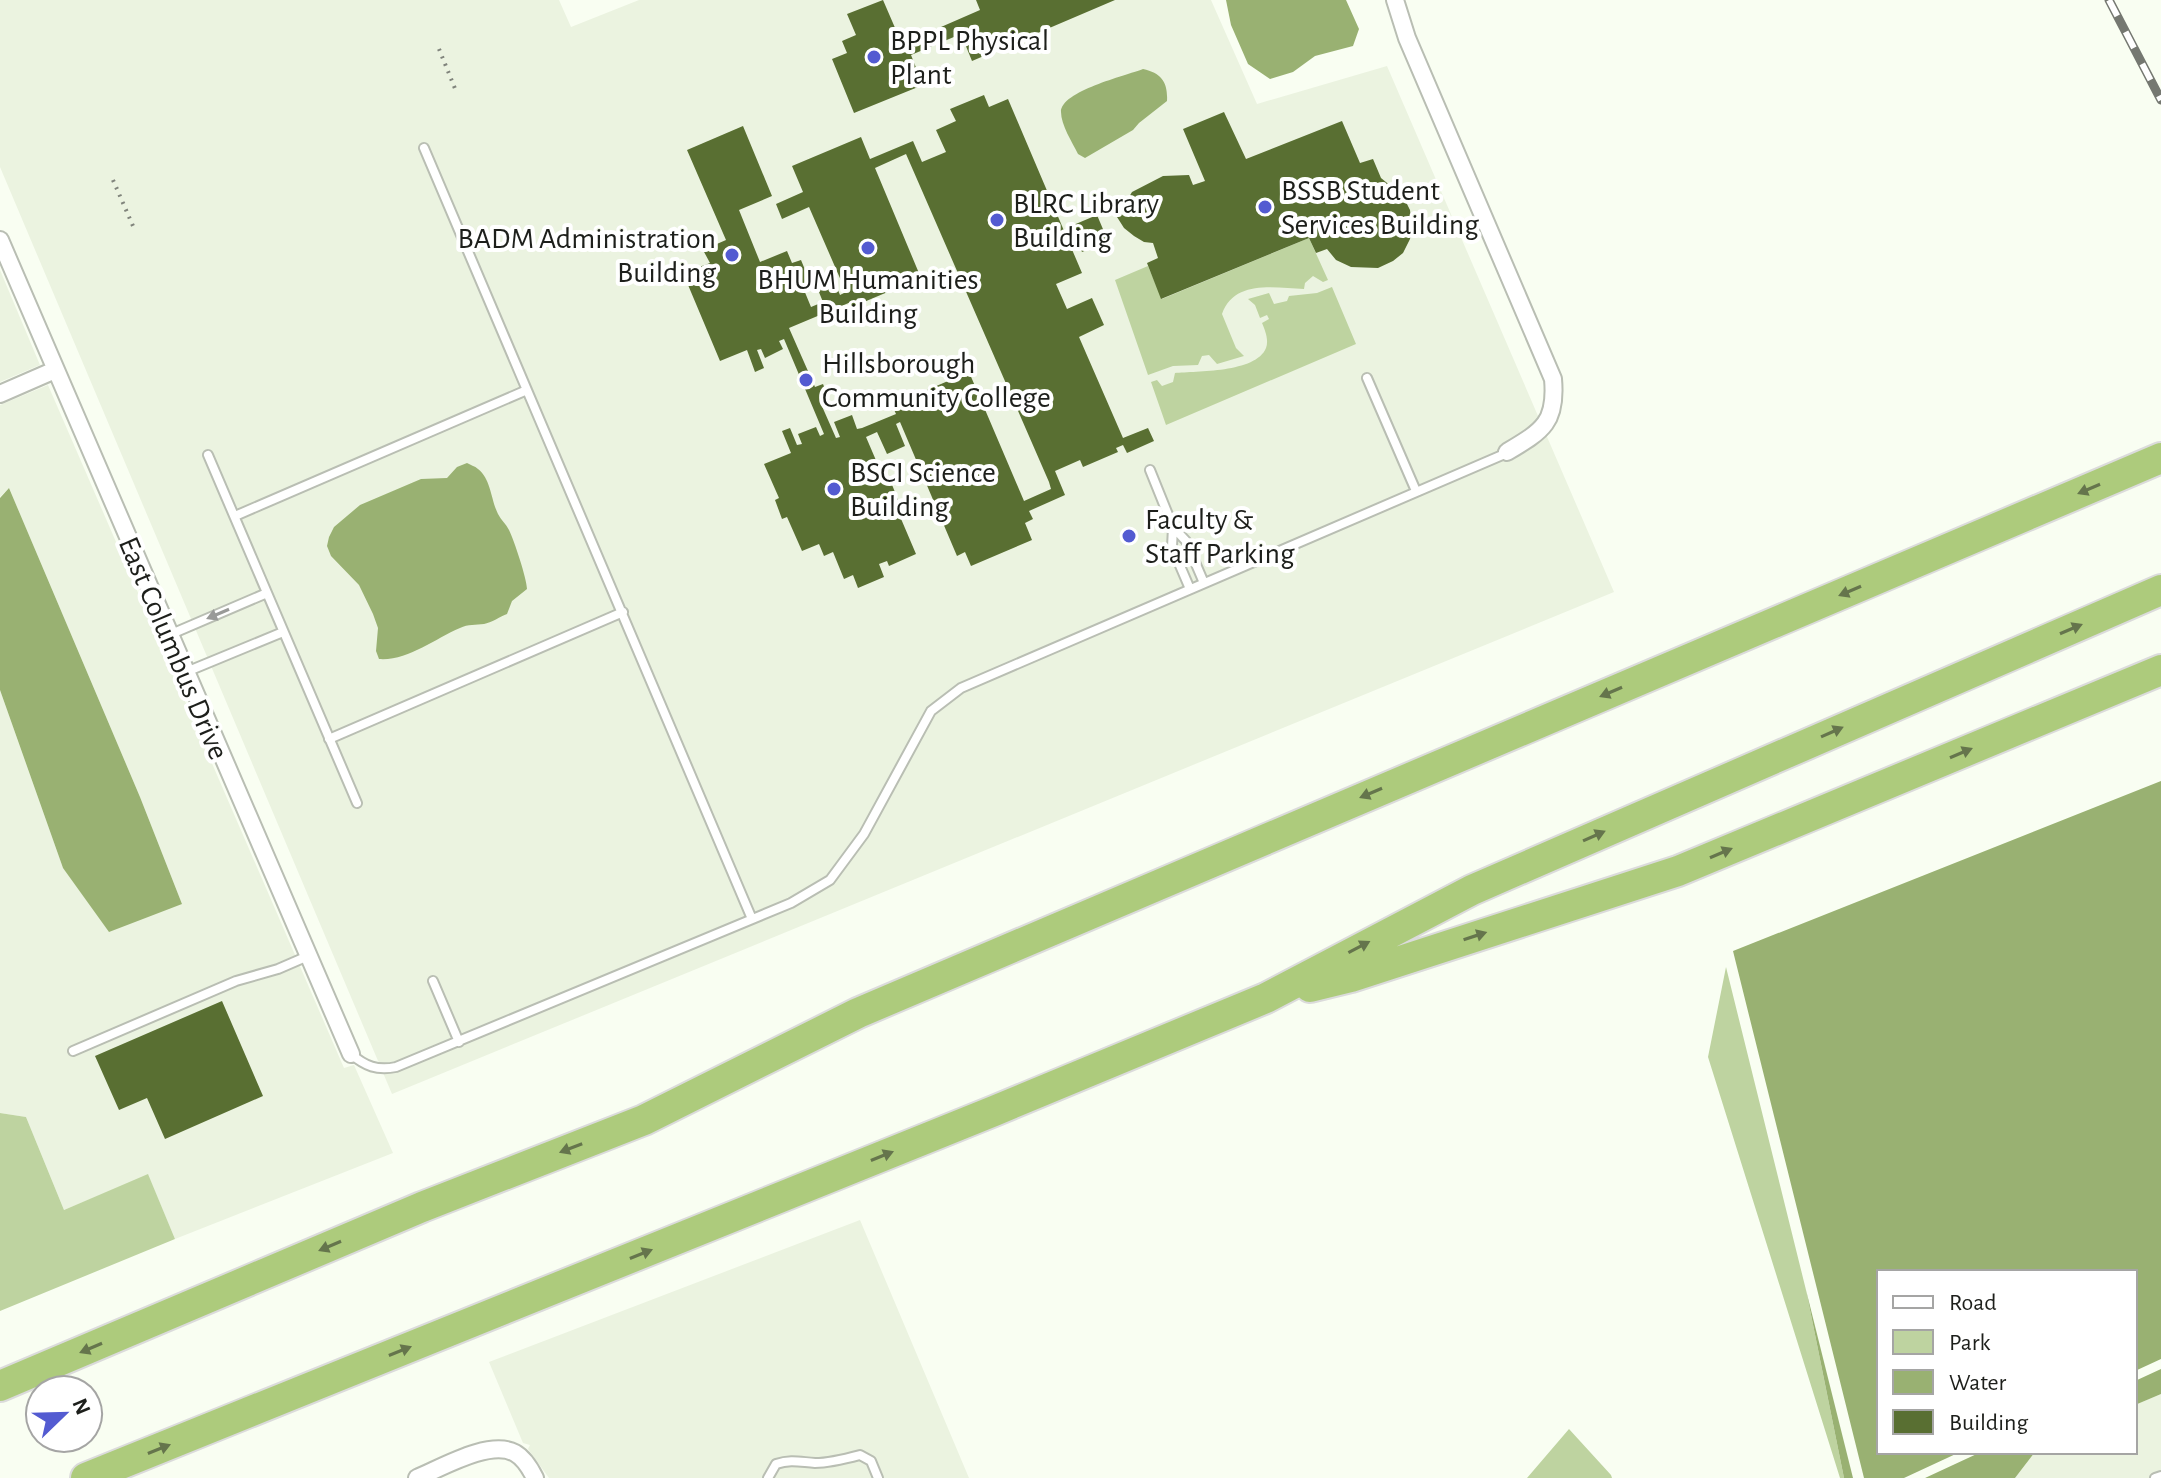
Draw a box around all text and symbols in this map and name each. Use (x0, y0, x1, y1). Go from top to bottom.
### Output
place label: BPPL Physical Plant (890, 26, 1049, 90)
marker: BPPL Physical Plant (865, 48, 883, 66)
place label: BSSB Student Services Building (1281, 176, 1479, 240)
place label: BLRC Library Building (1013, 189, 1159, 253)
marker: BSSB Student Services Building (1256, 198, 1274, 216)
marker: BLRC Library Building (988, 211, 1006, 229)
place label: BADM Administration Building (458, 224, 716, 288)
marker: BHUM Humanities Building (859, 239, 877, 257)
marker: BADM Administration Building (723, 246, 741, 264)
place label: BHUM Humanities Building (757, 265, 979, 329)
place label: Hillsborough Community College (822, 349, 1051, 413)
marker: Hillsborough Community College (797, 371, 815, 389)
place label: BSCI Science Building (850, 458, 996, 522)
marker: BSCI Science Building (825, 480, 843, 498)
one-way arrow (2078, 482, 2101, 495)
place label: Faculty & Staff Parking (1145, 505, 1295, 569)
marker: Faculty & Staff Parking (1120, 527, 1138, 545)
street label: East Columbus Drive (113, 533, 234, 764)
one-way arrow (1838, 584, 1862, 597)
one-way arrow (206, 608, 230, 621)
one-way arrow (2059, 622, 2082, 635)
one-way arrow (1599, 685, 1623, 698)
one-way arrow (1820, 725, 1844, 739)
one-way arrow (1949, 746, 1973, 759)
one-way arrow (1359, 787, 1383, 800)
one-way arrow (1582, 830, 1606, 843)
one-way arrow (1709, 846, 1733, 859)
one-way arrow (1463, 930, 1487, 942)
one-way arrow (1348, 941, 1370, 955)
one-way arrow (559, 1142, 583, 1155)
one-way arrow (870, 1149, 894, 1162)
one-way arrow (318, 1239, 342, 1252)
one-way arrow (629, 1247, 653, 1260)
legend (1877, 1270, 2137, 1454)
text: Road (1949, 1291, 1997, 1315)
text: Park (1949, 1331, 1990, 1355)
one-way arrow (79, 1341, 103, 1354)
one-way arrow (388, 1344, 412, 1357)
text: Water (1949, 1371, 2007, 1395)
north arrow (24, 1374, 104, 1454)
text: N (68, 1395, 95, 1418)
text: Building (1949, 1411, 2028, 1435)
one-way arrow (147, 1442, 171, 1455)

